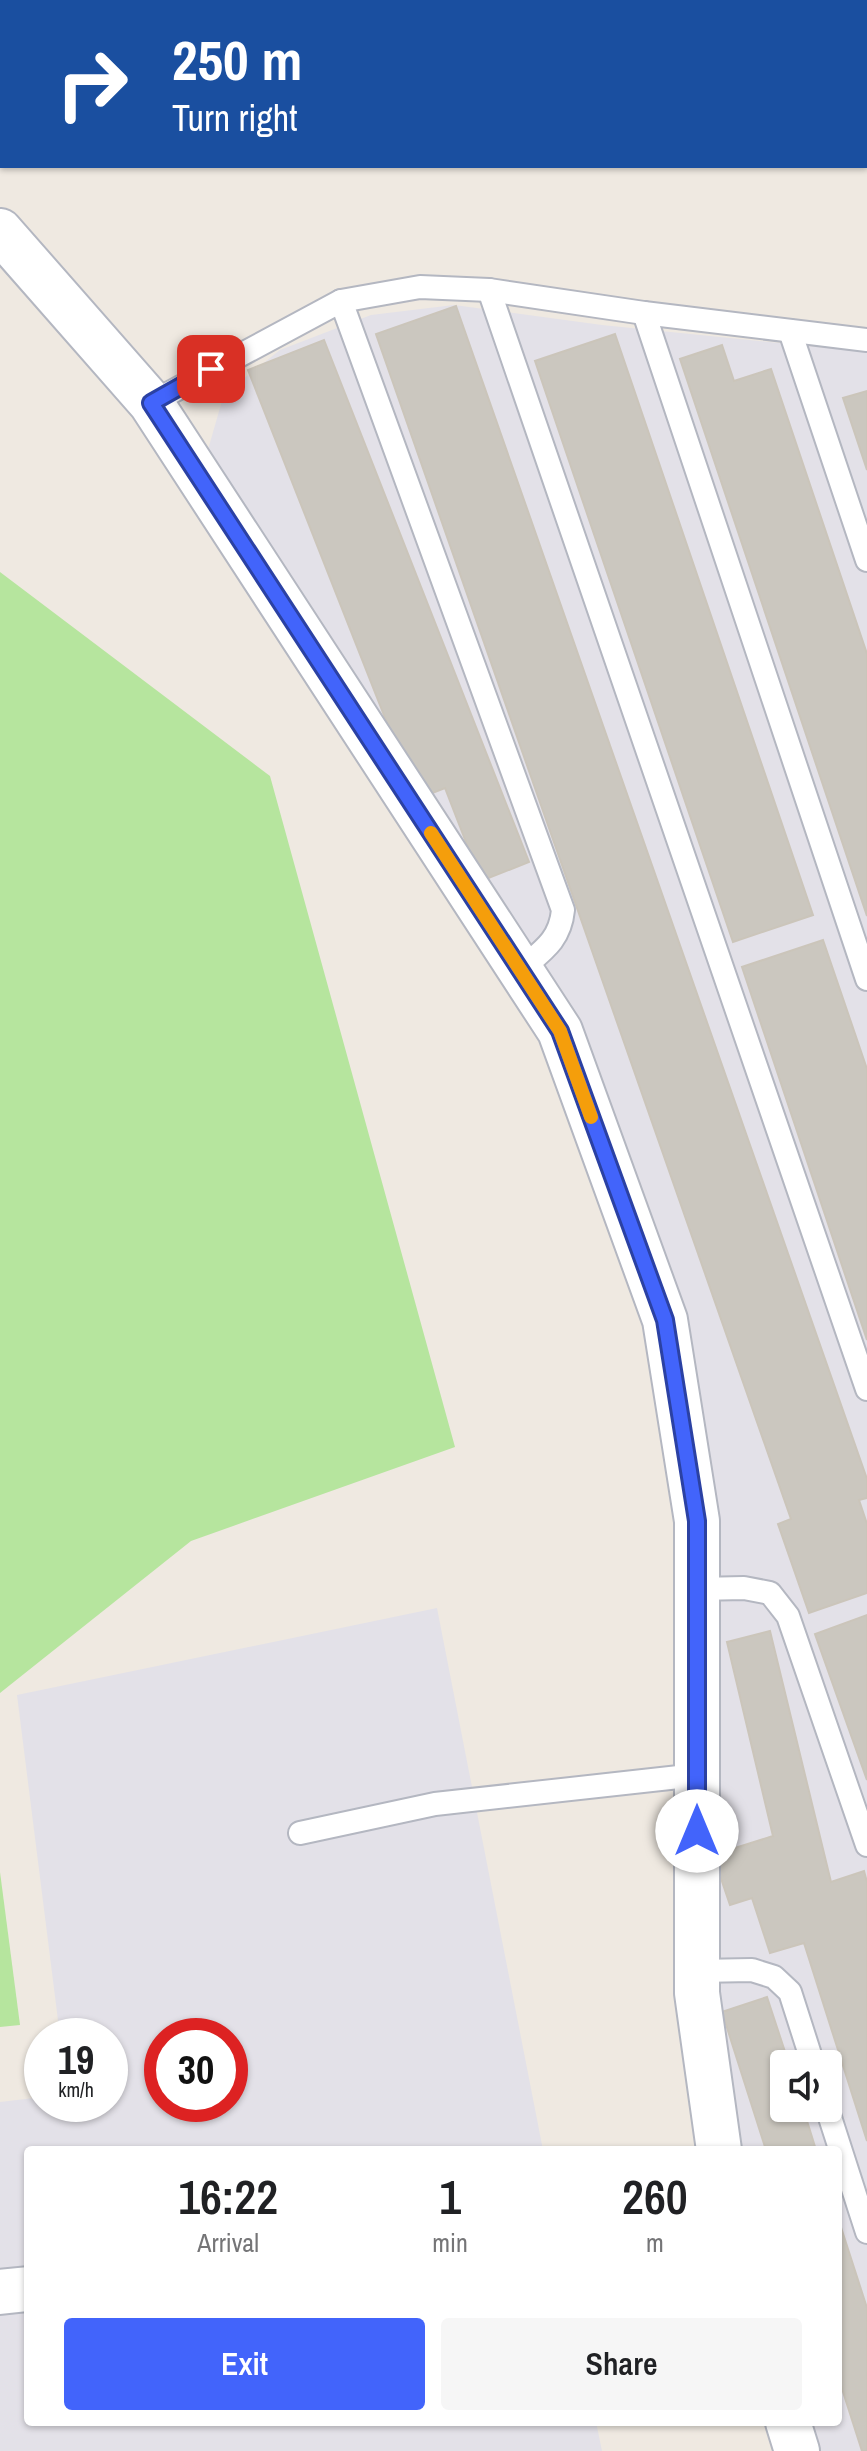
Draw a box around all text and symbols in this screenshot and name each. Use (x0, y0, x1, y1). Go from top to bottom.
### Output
text: 250 m (172, 22, 302, 97)
icon: right (40, 32, 144, 136)
text: Turn right (172, 94, 297, 142)
pin (177, 335, 245, 403)
icon: arrive (189, 347, 233, 391)
position arrow (655, 1789, 739, 1873)
speed limit sign: 30 (144, 2018, 248, 2122)
text: 19 (58, 2033, 94, 2086)
map controls (770, 2050, 842, 2122)
button: sound (770, 2050, 842, 2122)
text: km/h (58, 2076, 94, 2103)
text: 16:22 (178, 2164, 278, 2229)
text: 1 (439, 2164, 461, 2229)
text: 260 (622, 2164, 688, 2229)
text: Arrival (197, 2225, 259, 2260)
text: min (432, 2225, 468, 2260)
text: m (646, 2225, 664, 2260)
button: Exit (64, 2318, 425, 2410)
button: Share (441, 2318, 802, 2410)

